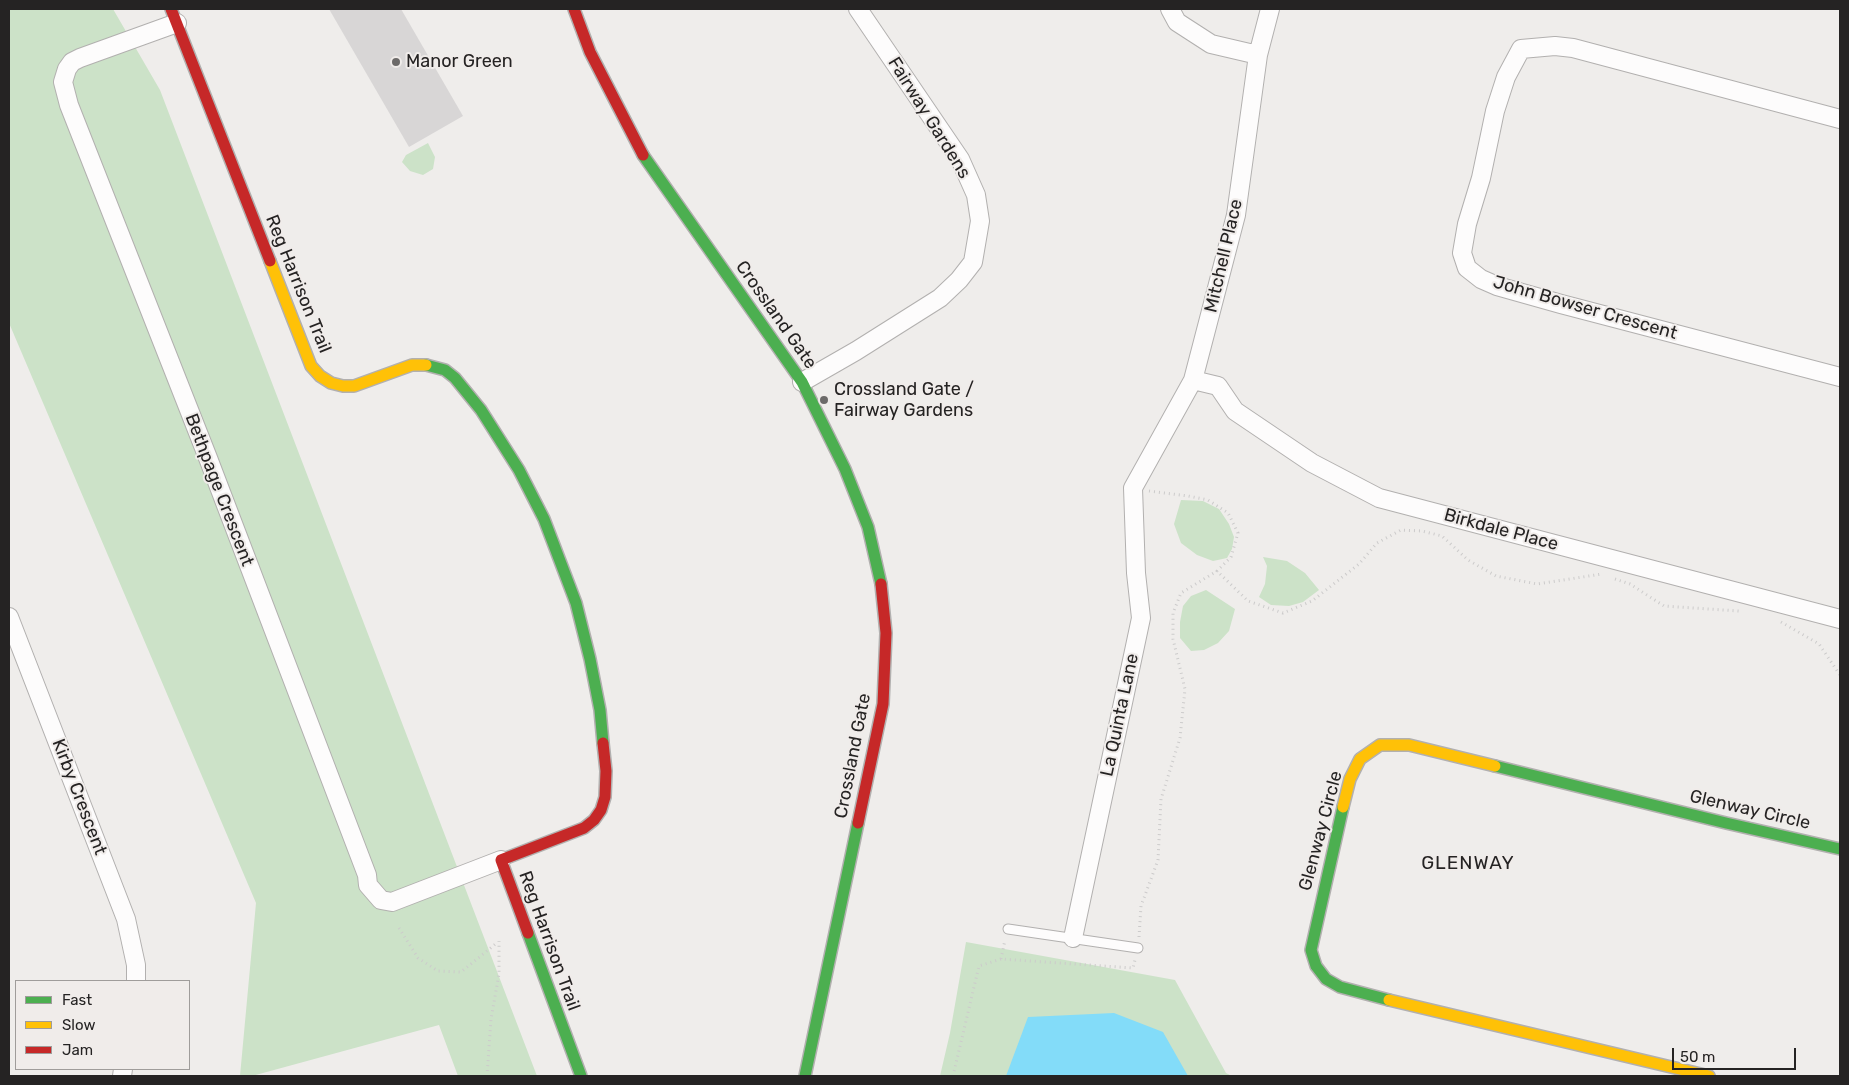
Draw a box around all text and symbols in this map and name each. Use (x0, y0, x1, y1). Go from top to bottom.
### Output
place label: Manor Green (406, 51, 513, 73)
street label: Fairway Gardens (883, 53, 975, 183)
marker: Manor Green (390, 56, 402, 68)
street label: Mitchell Place (1200, 197, 1248, 315)
street label: Reg Harrison Trail (260, 212, 336, 356)
street label: Crossland Gate (731, 257, 821, 373)
street label: John Bowser Crescent (1490, 271, 1680, 345)
place label: Crossland Gate / Fairway Gardens (834, 379, 974, 422)
marker: Crossland Gate / Fairway Gardens (818, 394, 830, 406)
street label: Bethpage Crescent (180, 411, 258, 569)
street label: Birkdale Place (1441, 504, 1561, 556)
street label: La Quinta Lane (1096, 652, 1144, 778)
street label: Crossland Gate (830, 692, 876, 820)
street label: Kirby Crescent (47, 736, 111, 858)
street label: Glenway Circle (1295, 769, 1347, 893)
street label: Glenway Circle (1688, 786, 1812, 834)
district label: GLENWAY (1420, 853, 1516, 875)
street label: Reg Harrison Trail (514, 868, 584, 1014)
legend (15, 980, 190, 1070)
text: Fast (62, 991, 92, 1009)
text: Slow (62, 1016, 95, 1034)
scale bar (1674, 1038, 1798, 1070)
text: Jam (62, 1041, 93, 1059)
text: 50 m (1680, 1048, 1715, 1066)

